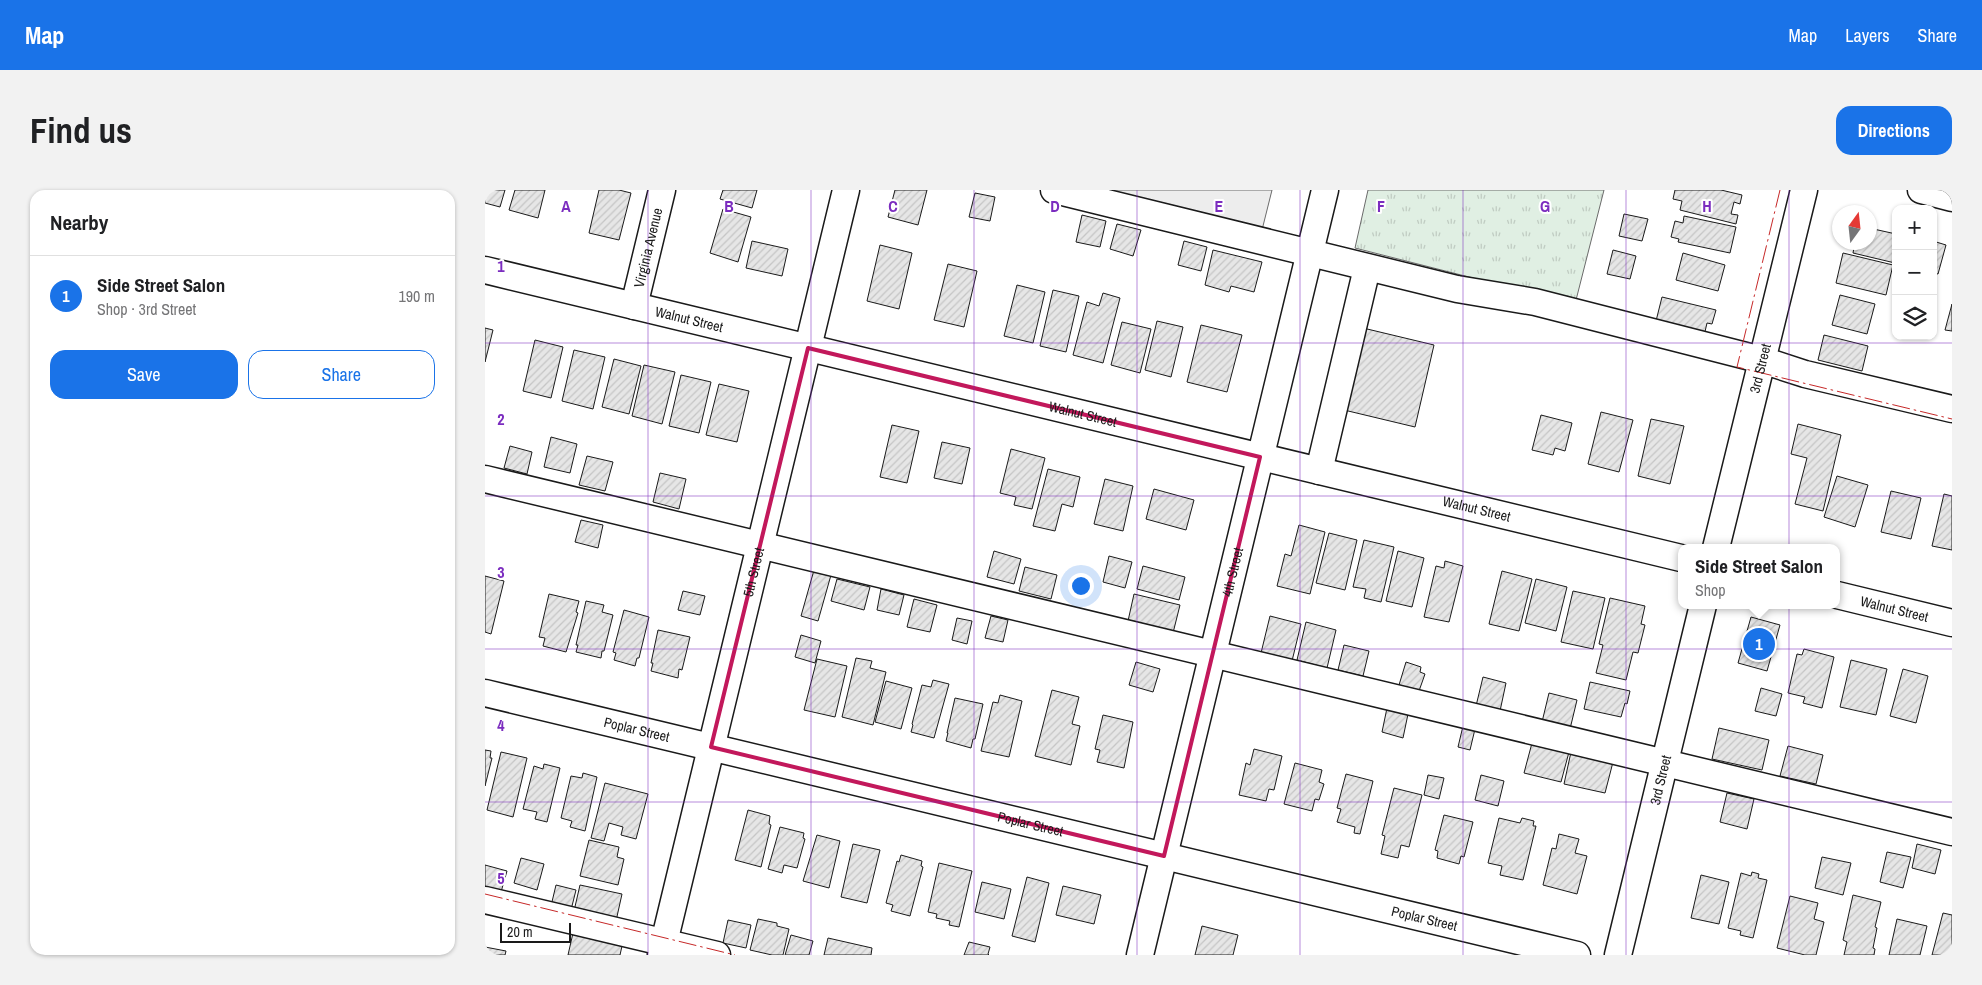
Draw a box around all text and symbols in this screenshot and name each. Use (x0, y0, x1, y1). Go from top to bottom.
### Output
text: Map (25, 19, 64, 51)
text: Map (1789, 23, 1817, 48)
text: Layers (1845, 23, 1890, 48)
text: Share (1918, 23, 1957, 48)
button: Directions (1836, 106, 1952, 155)
text: Find us (30, 107, 132, 154)
text: A (561, 195, 571, 217)
text: B (724, 195, 734, 217)
text: C (888, 195, 898, 217)
text: D (1050, 195, 1060, 217)
text: E (1215, 195, 1224, 217)
text: F (1377, 195, 1385, 217)
text: G (1540, 195, 1550, 217)
text: H (1702, 195, 1712, 217)
north arrow (1832, 205, 1877, 250)
map controls (1892, 205, 1937, 340)
button: + (1892, 205, 1937, 250)
street label: Virginia Avenue (630, 206, 666, 289)
text: Nearby (50, 208, 108, 237)
button: − (1892, 250, 1937, 295)
text: 1 (497, 255, 505, 277)
text: Side Street Salon (97, 272, 225, 298)
text: 1 (62, 285, 70, 307)
text: 190 m (399, 285, 435, 307)
button: layers (1892, 295, 1937, 340)
text: Shop · 3rd Street (97, 298, 196, 320)
street label: Walnut Street (653, 302, 725, 336)
street label: 3rd Street (1745, 342, 1775, 395)
button: Save (50, 350, 238, 399)
button: Share (248, 350, 435, 399)
street label: Walnut Street (1047, 397, 1119, 431)
text: 2 (497, 408, 505, 430)
street label: Walnut Street (1441, 492, 1512, 526)
popup (1678, 544, 1840, 609)
street label: 5th Street (739, 546, 768, 598)
street label: 4th Street (1218, 546, 1247, 598)
text: Side Street Salon (1695, 553, 1823, 579)
text: 3 (497, 561, 505, 583)
your location (1068, 573, 1094, 599)
text: Shop (1695, 579, 1726, 601)
street label: Walnut Street (1859, 592, 1930, 626)
pin: 1 (1743, 625, 1775, 663)
street label: Poplar Street (602, 713, 671, 746)
text: 4 (497, 714, 505, 736)
street label: 3rd Street (1646, 753, 1675, 807)
street label: Poplar Street (996, 807, 1065, 840)
text: 5 (497, 867, 505, 889)
street label: Poplar Street (1390, 902, 1459, 935)
scale bar (500, 920, 571, 943)
text: 20 m (507, 923, 533, 941)

